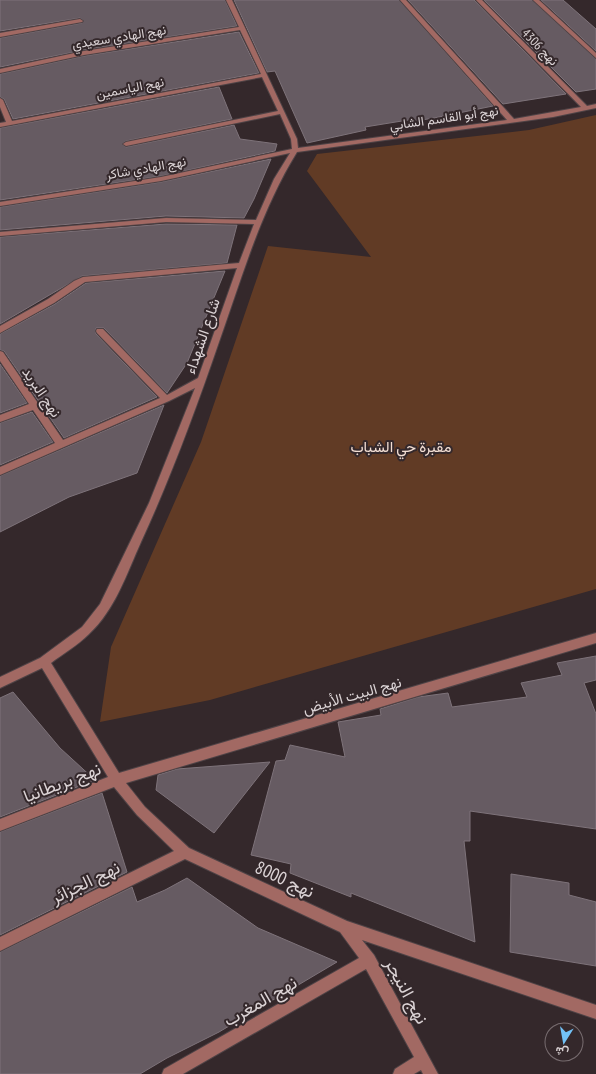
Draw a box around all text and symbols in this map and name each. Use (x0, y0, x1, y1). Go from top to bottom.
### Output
street label: نهج الهادي سعيدي (71, 21, 168, 55)
street label: نهج 4306 (517, 25, 562, 70)
street label: نهج الياسمين (95, 73, 166, 104)
street label: نهج أبو القاسم الشابي (388, 102, 500, 136)
street label: نهج الهادي شاكر (104, 153, 188, 186)
street label: شارع الشهداء (180, 295, 226, 377)
street label: نهج البريد (17, 363, 66, 422)
park label: مقبرة حي الشباب (350, 437, 452, 460)
street label: نهج البيت الأبيض (300, 672, 404, 720)
street label: نهج بريطانيا (20, 757, 104, 808)
street label: نهج الجزائر (46, 855, 124, 910)
street label: نهج 8000 (251, 855, 318, 904)
street label: نهج النيجر (379, 953, 434, 1028)
street label: نهج المغرب (219, 971, 302, 1032)
north arrow (544, 1022, 584, 1062)
text: ش (554, 1044, 570, 1060)

